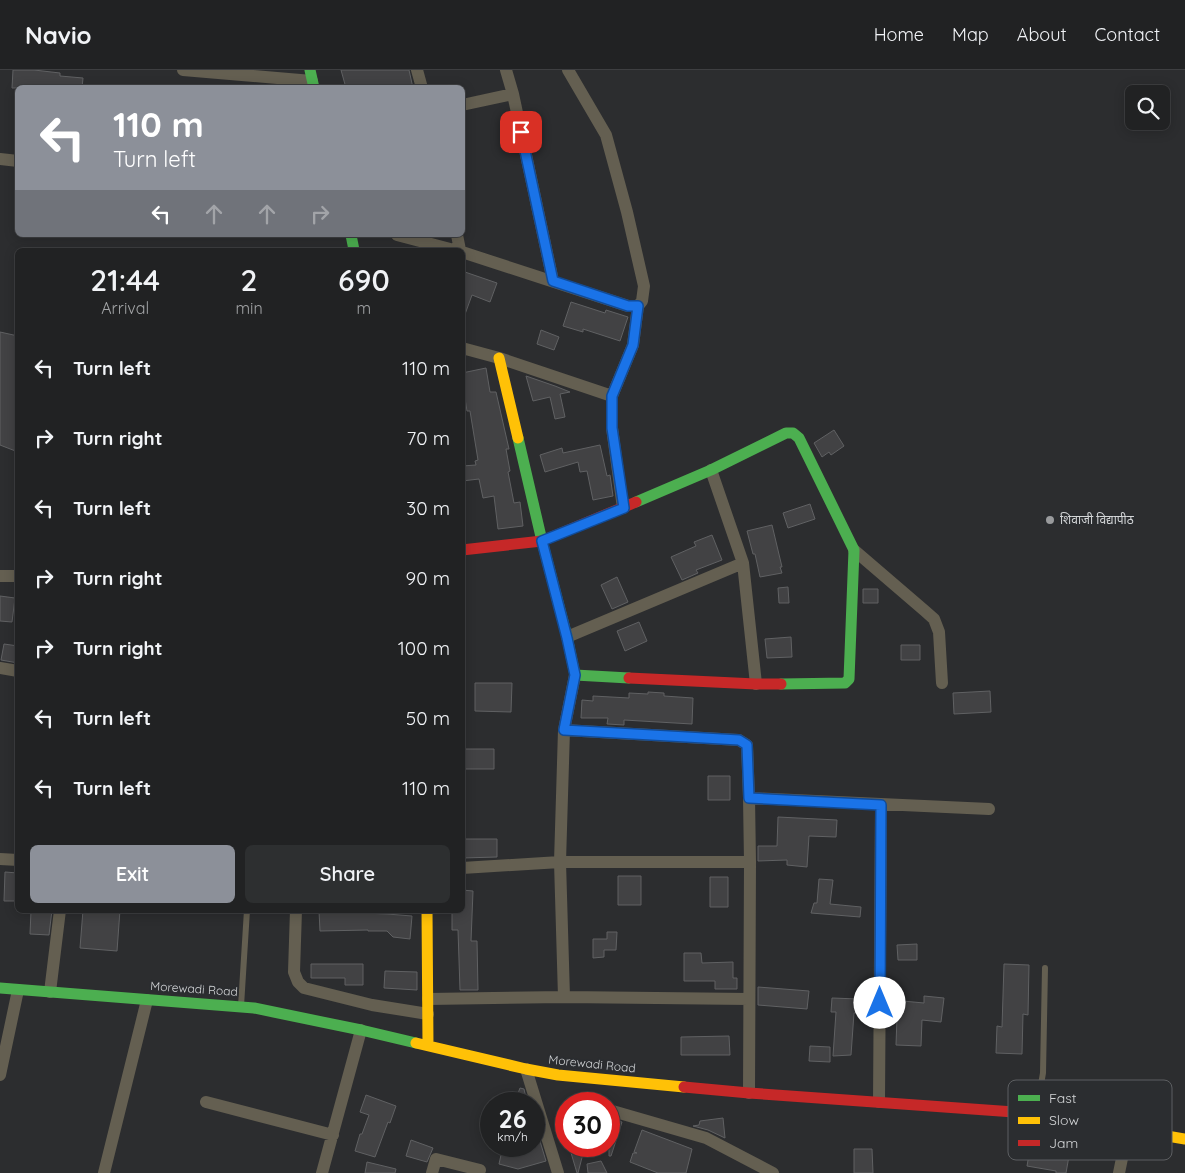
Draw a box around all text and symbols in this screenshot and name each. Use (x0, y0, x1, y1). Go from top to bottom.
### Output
text: Navio (25, 20, 92, 50)
text: Home (874, 23, 924, 46)
text: Map (952, 23, 989, 46)
text: About (1017, 23, 1067, 46)
text: Contact (1095, 23, 1160, 46)
map controls (1125, 85, 1170, 130)
button: search (1125, 85, 1170, 130)
text: 110 m (113, 102, 204, 146)
icon: left (30, 105, 95, 170)
pin (500, 111, 542, 153)
icon: arrive (507, 118, 535, 146)
text: Turn left (113, 145, 196, 173)
icon: left (147, 200, 175, 228)
icon: ahead (200, 200, 228, 228)
icon: ahead (253, 200, 281, 228)
icon: right (306, 200, 334, 228)
text: 21:44 (90, 261, 160, 299)
text: 2 (241, 261, 258, 299)
text: 690 (338, 261, 390, 299)
text: Arrival (101, 298, 149, 318)
text: min (235, 298, 263, 318)
text: m (357, 298, 371, 318)
icon: left (30, 354, 58, 382)
text: Turn left (73, 356, 151, 380)
text: 110 m (402, 356, 450, 380)
icon: right (30, 424, 58, 452)
text: Turn right (73, 426, 162, 450)
text: 70 m (406, 426, 450, 450)
icon: left (30, 494, 58, 522)
text: Turn left (73, 496, 151, 520)
text: 30 m (406, 496, 450, 520)
place label: शिवाजी विद्यापीठ (1060, 512, 1135, 527)
marker: शिवाजी विद्यापीठ (1044, 514, 1056, 526)
icon: right (30, 564, 58, 592)
text: Turn right (73, 566, 162, 590)
text: 90 m (406, 566, 450, 590)
icon: right (30, 634, 58, 662)
text: Turn right (73, 636, 162, 660)
text: 100 m (398, 636, 450, 660)
icon: left (30, 704, 58, 732)
text: Turn left (73, 706, 151, 730)
text: 50 m (406, 706, 450, 730)
icon: left (30, 774, 58, 802)
text: Turn left (73, 776, 151, 800)
text: 110 m (402, 776, 450, 800)
button: Exit (30, 845, 235, 903)
button: Share (245, 845, 450, 903)
position arrow (853, 976, 905, 1028)
street label: Morewadi Road (150, 978, 238, 999)
street label: Morewadi Road (548, 1051, 636, 1076)
legend (1008, 1080, 1172, 1160)
text: Fast (1049, 1089, 1077, 1107)
speed limit sign: 30 (555, 1092, 620, 1157)
text: 26 (498, 1103, 527, 1134)
text: Slow (1049, 1111, 1079, 1129)
text: km/h (497, 1129, 528, 1144)
text: Jam (1049, 1134, 1078, 1152)

